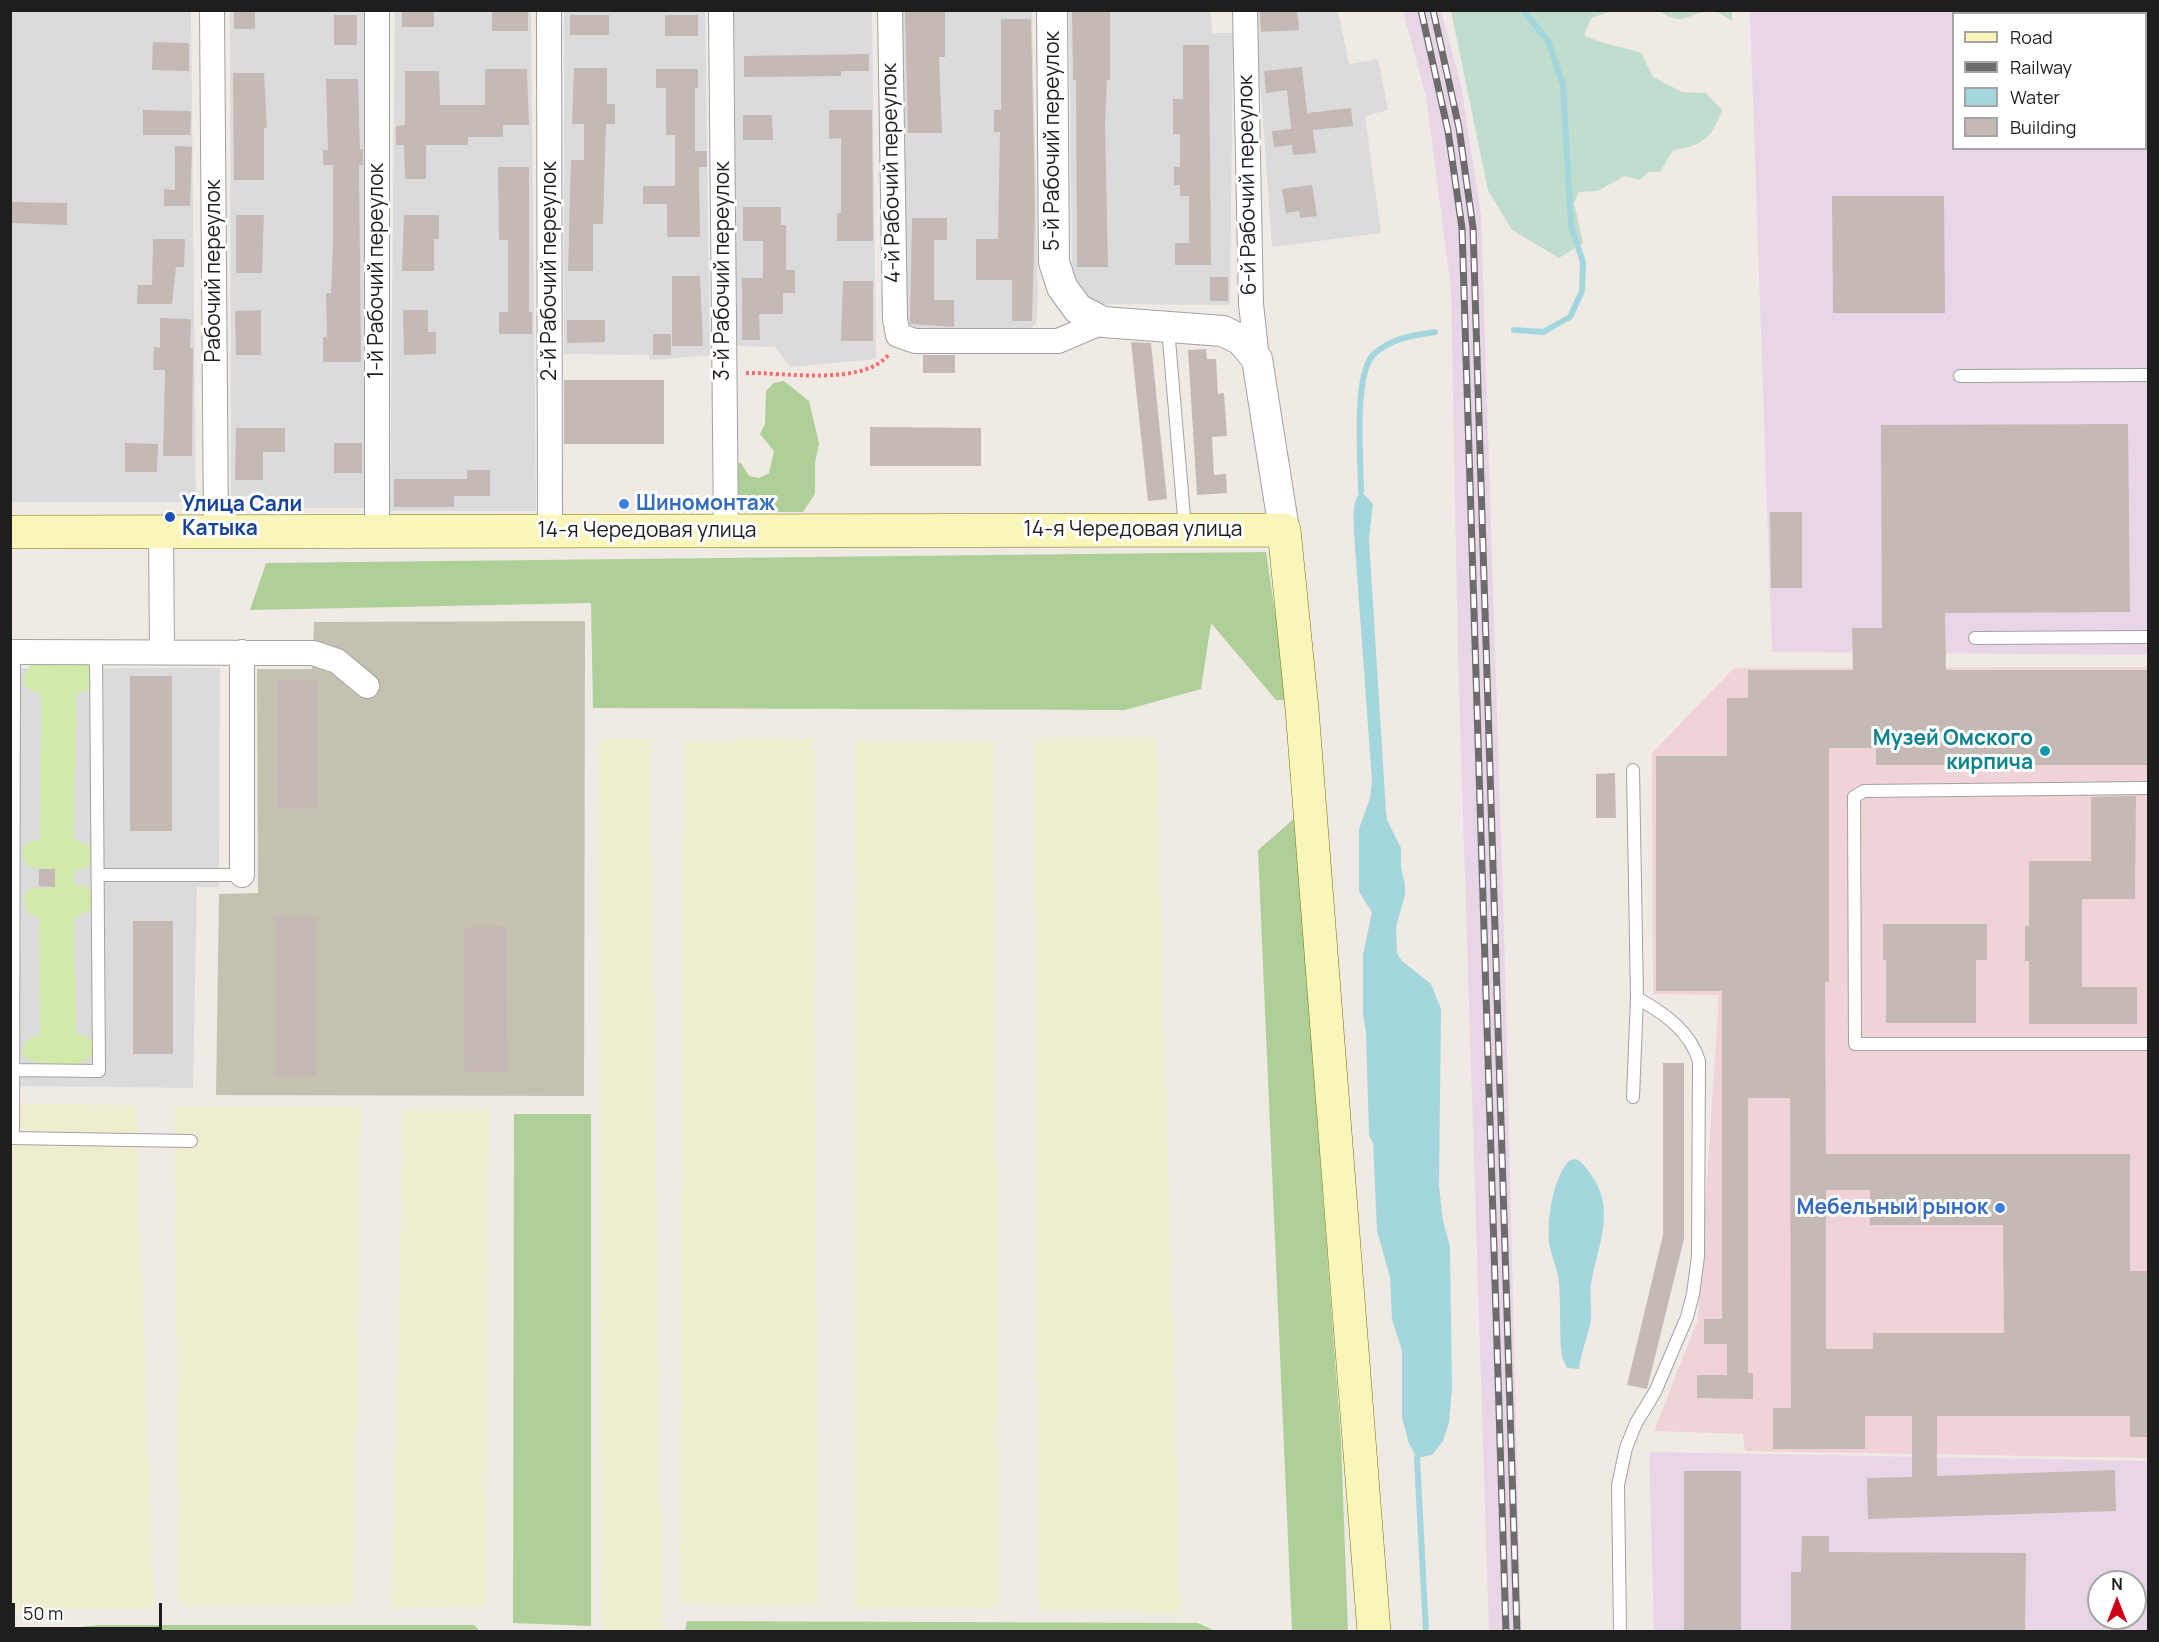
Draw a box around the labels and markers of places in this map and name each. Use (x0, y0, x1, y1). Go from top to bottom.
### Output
place label: Шиномонтаж (636, 491, 775, 517)
place label: Улица Сали Катыка (182, 492, 302, 542)
marker: Шиномонтаж (617, 497, 631, 511)
marker: Улица Сали Катыка (163, 510, 177, 524)
place label: Музей Омского кирпича (1873, 726, 2033, 776)
marker: Музей Омского кирпича (2038, 744, 2052, 758)
place label: Мебельный рынок (1797, 1195, 1988, 1221)
marker: Мебельный рынок (1993, 1201, 2007, 1215)

